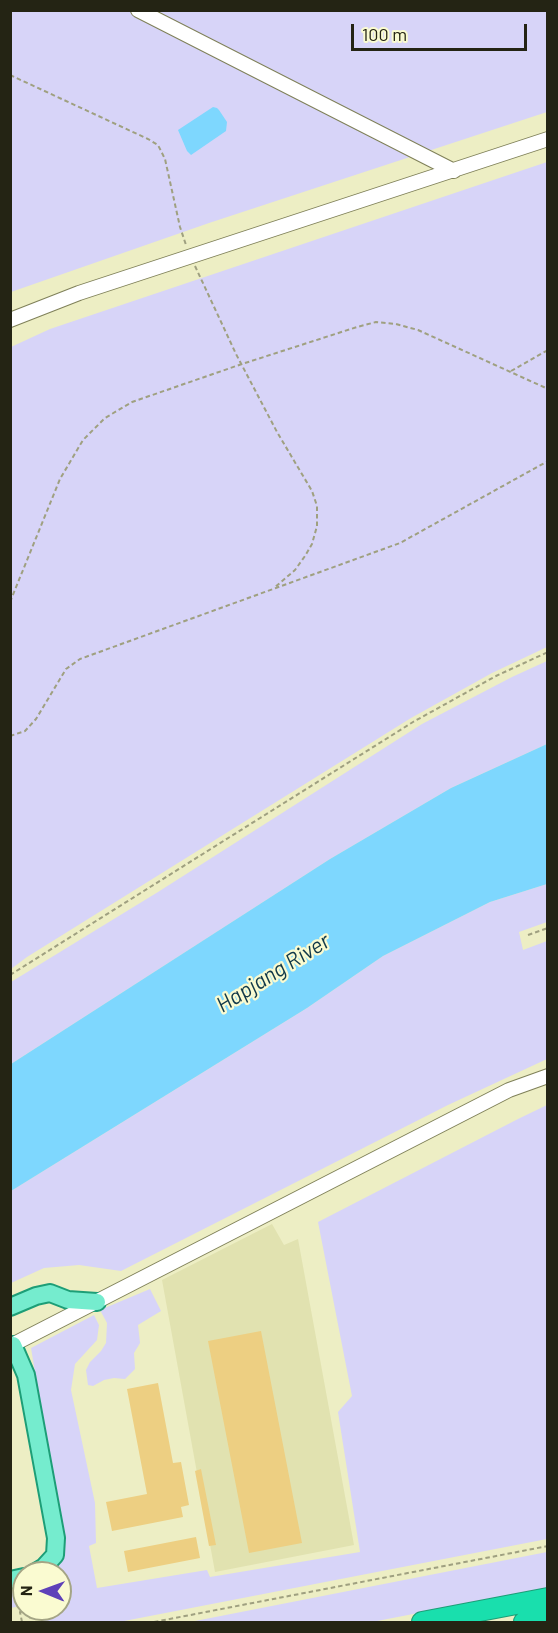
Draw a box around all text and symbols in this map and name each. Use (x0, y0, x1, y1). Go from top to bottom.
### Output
scale bar (354, 12, 530, 50)
text: 100 m (362, 23, 407, 45)
water label: Hapjang River (211, 928, 335, 1018)
north arrow (12, 1561, 72, 1621)
text: N (16, 1585, 35, 1596)

